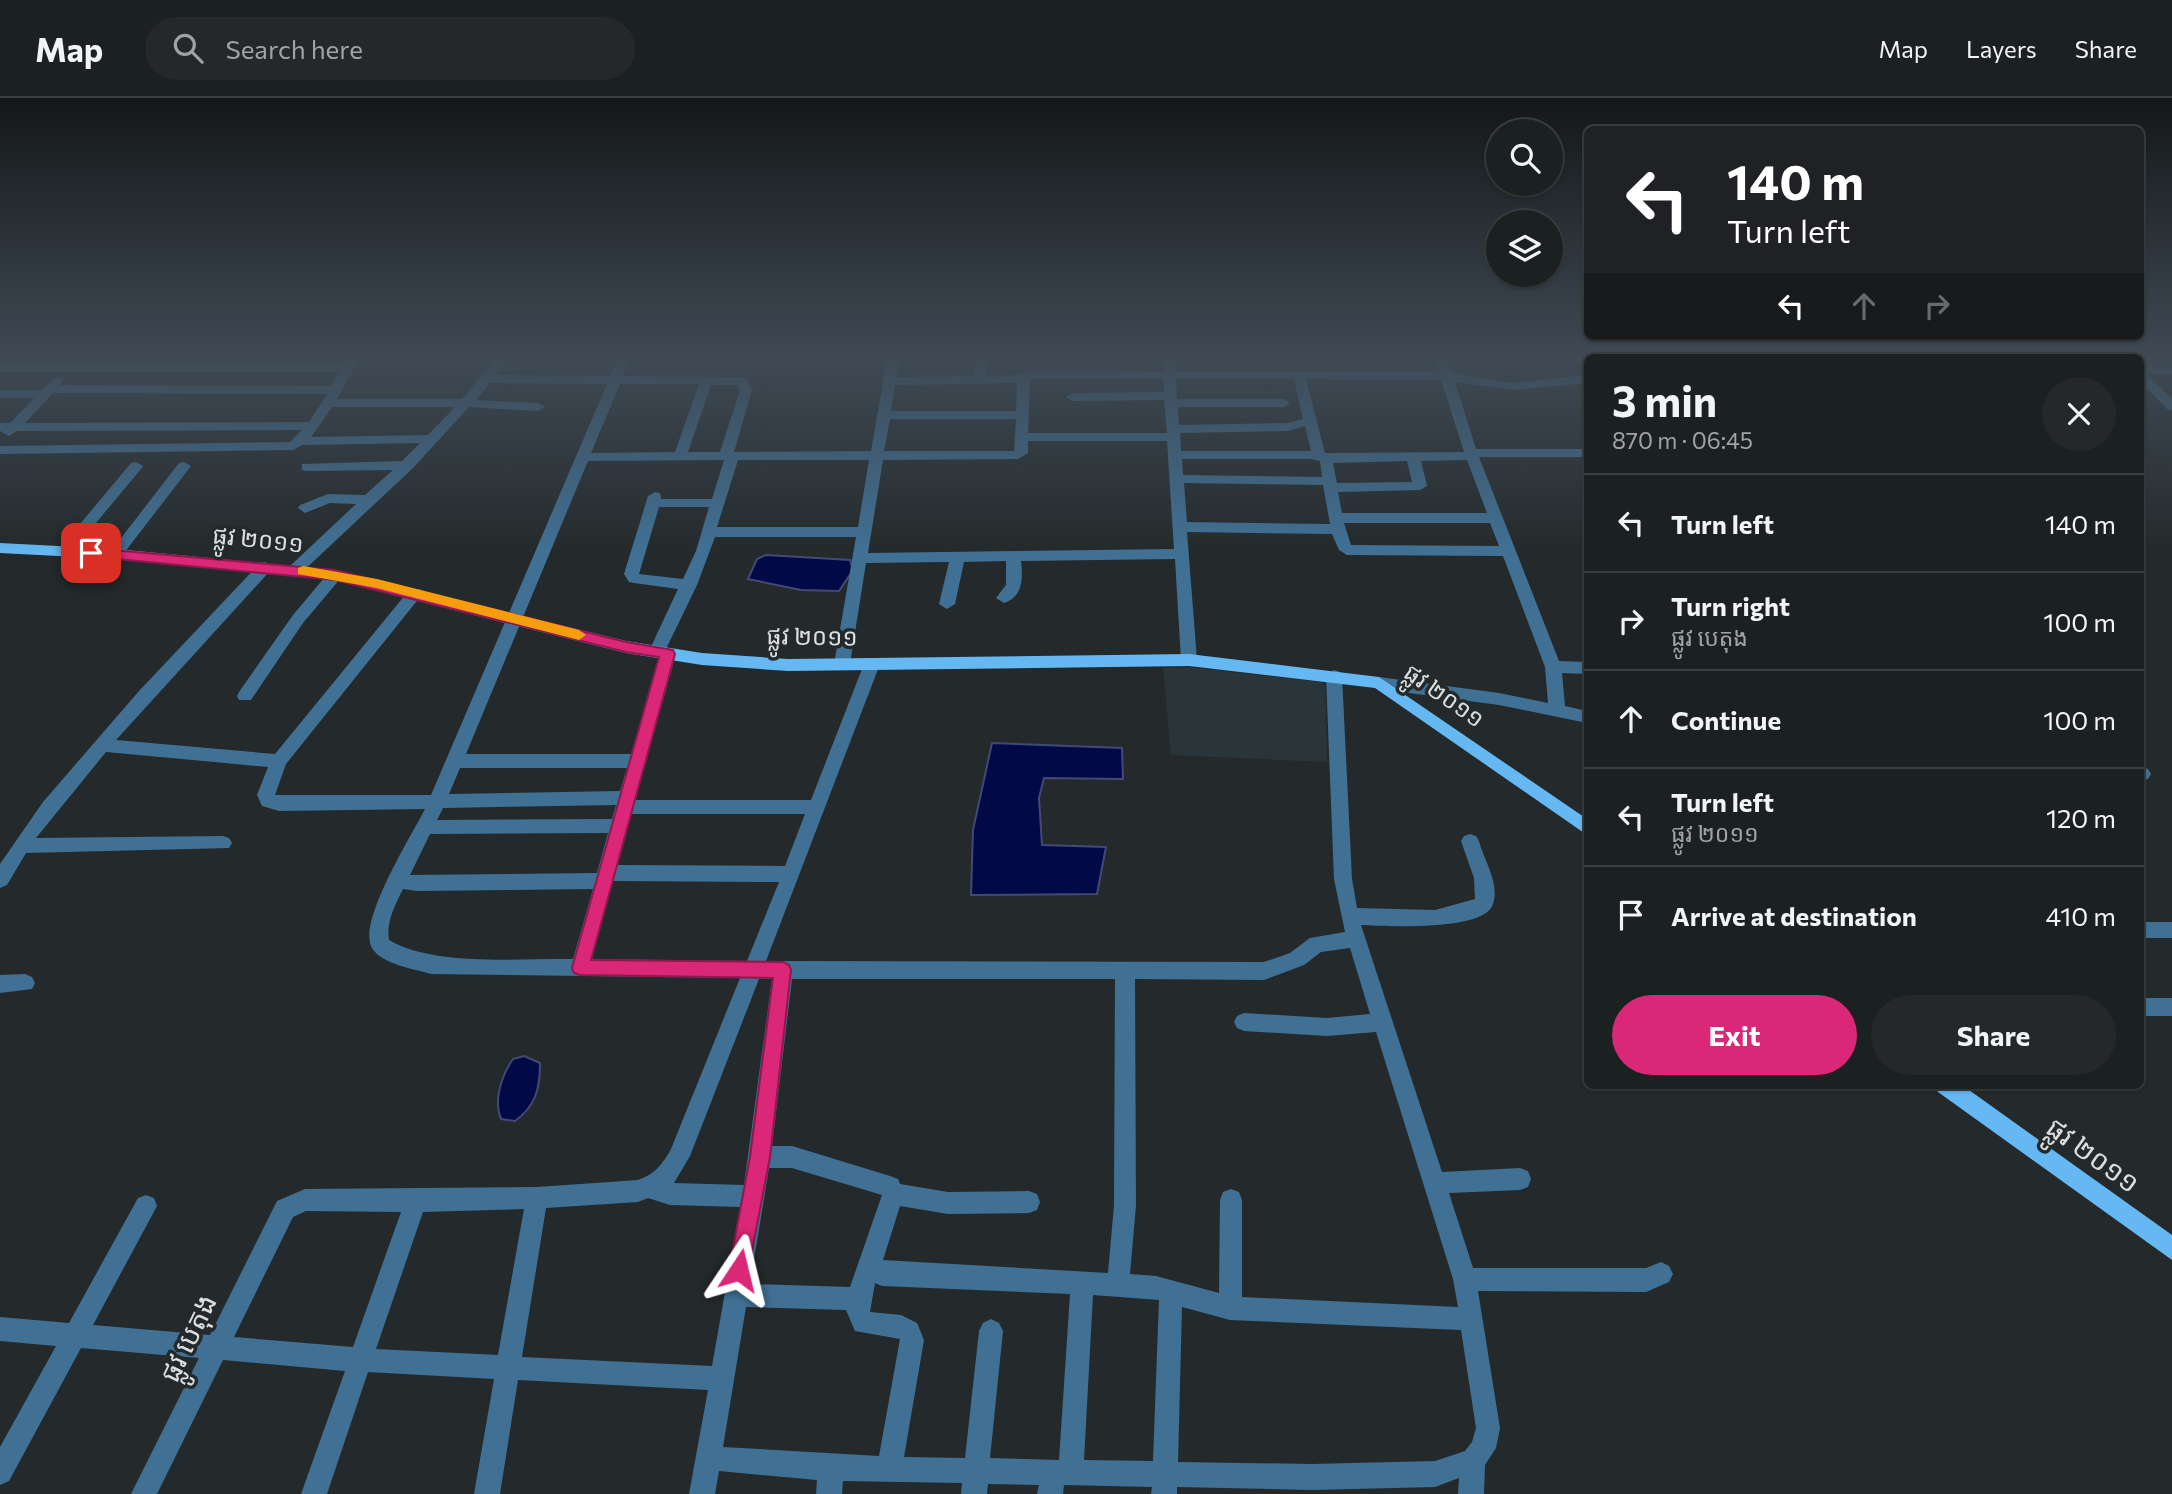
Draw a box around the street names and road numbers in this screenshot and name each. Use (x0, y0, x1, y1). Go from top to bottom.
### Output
street label: ផ្លូវ ២០១១ (210, 519, 305, 567)
street label: ផ្លូវ ២០១១ (766, 620, 858, 660)
street label: ផ្លូវ ២០១១ (1394, 657, 1491, 740)
street label: ផ្លូវ ២០១១ (2035, 1109, 2147, 1207)
street label: ផ្លូវ បេតុង (151, 1288, 231, 1391)

